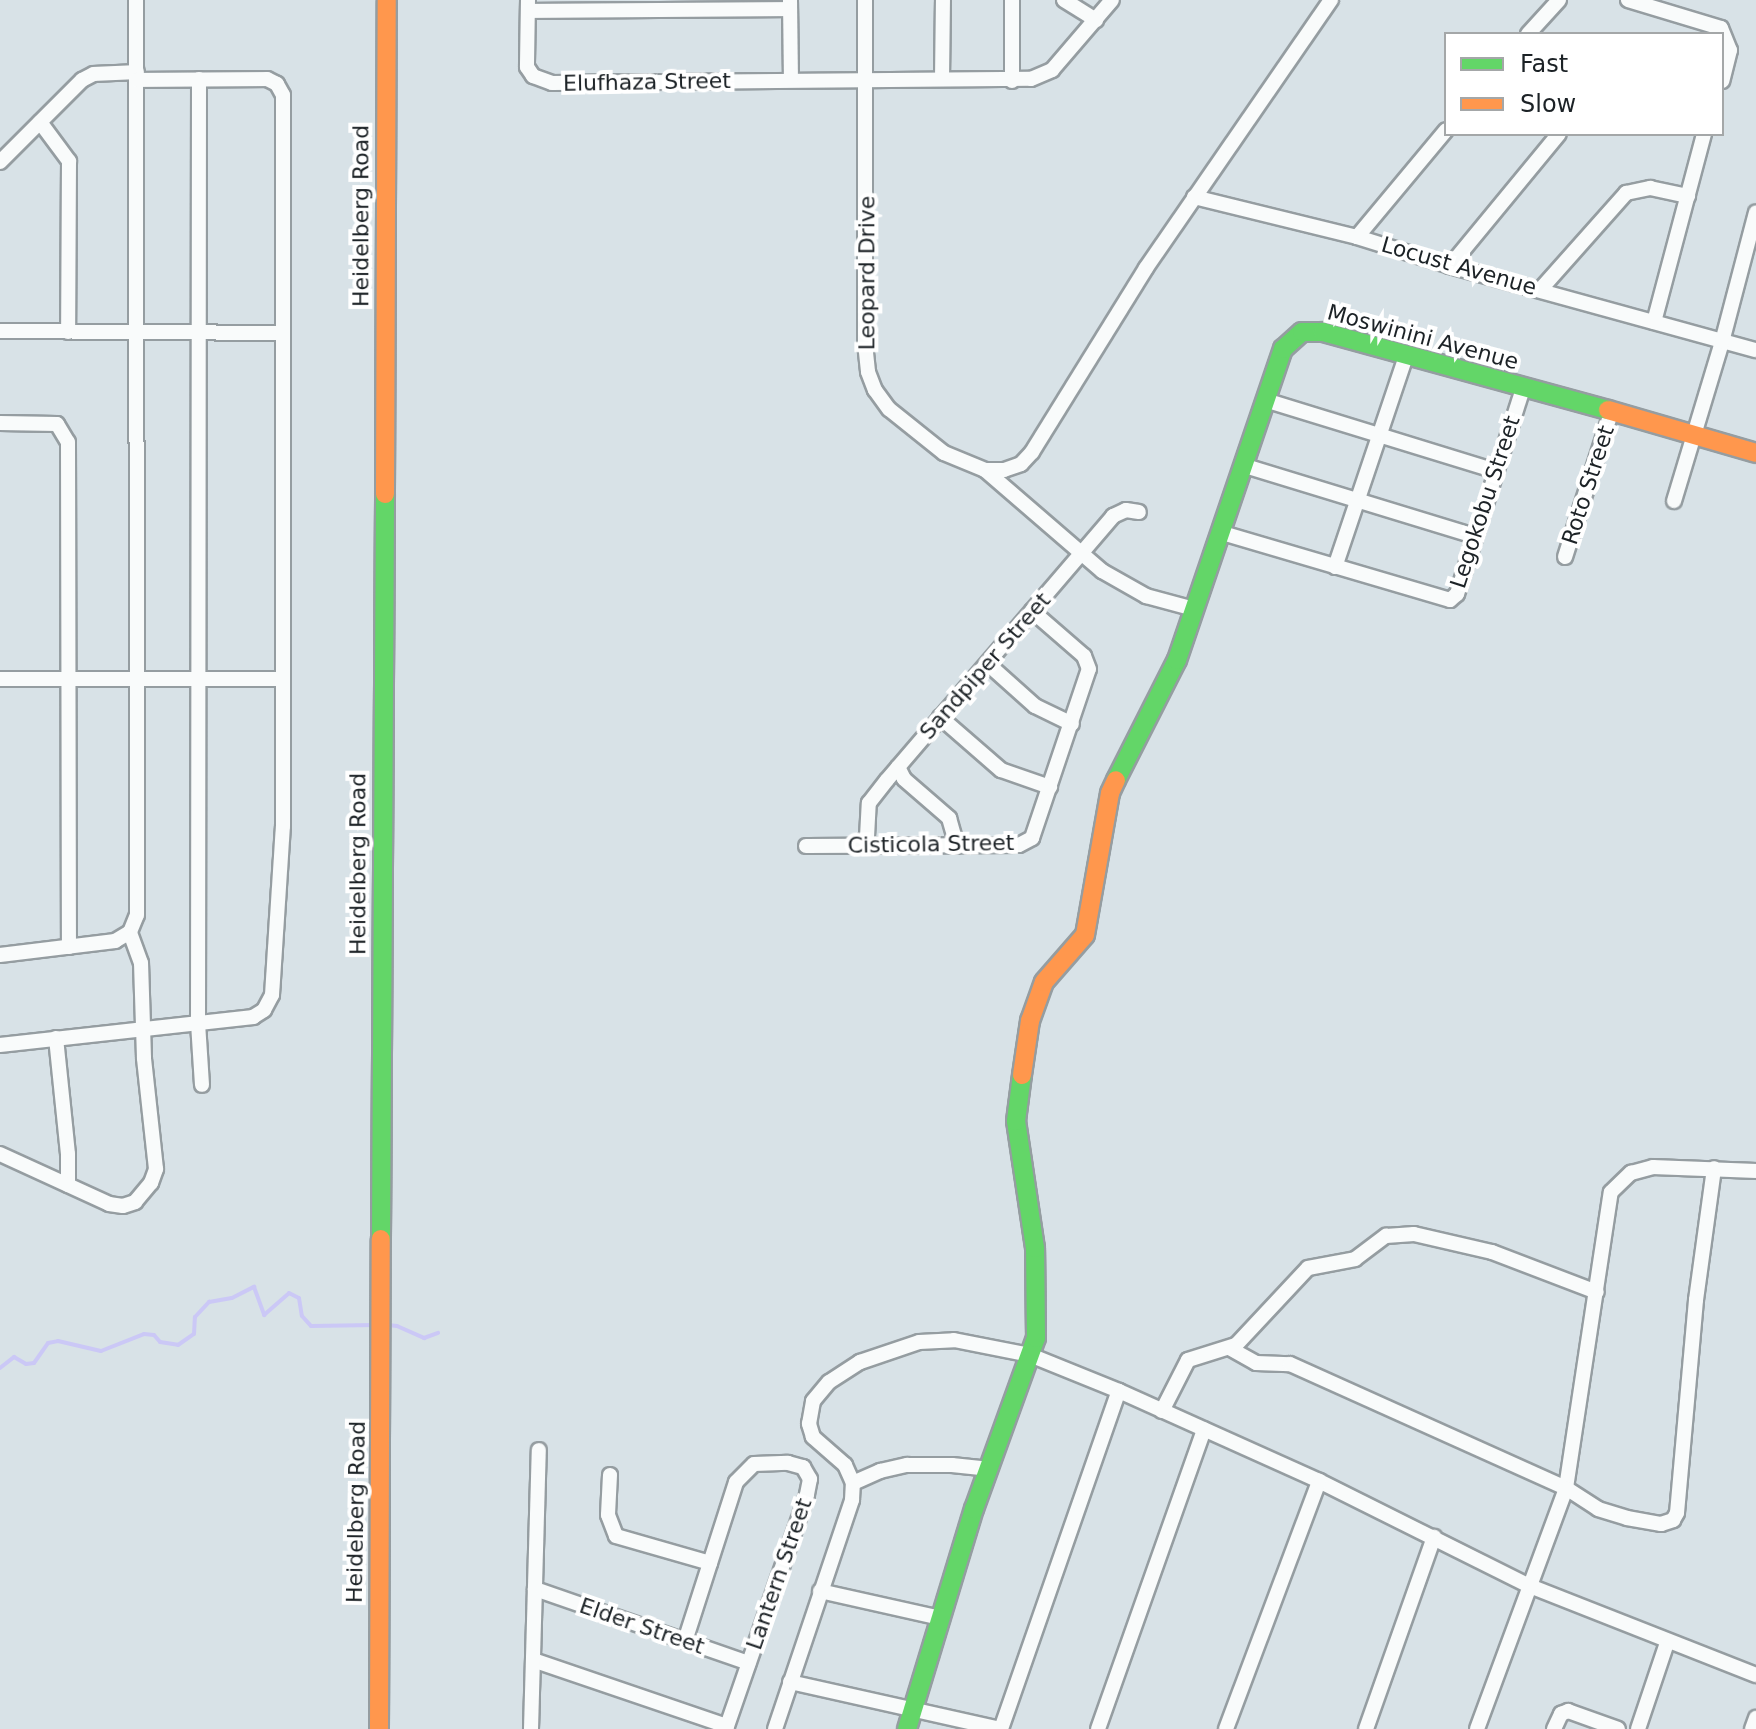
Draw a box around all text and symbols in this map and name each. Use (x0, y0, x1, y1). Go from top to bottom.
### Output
legend (1444, 32, 1724, 136)
text: Fast (1520, 50, 1568, 78)
street label: Elufhaza Street (563, 67, 731, 97)
text: Slow (1520, 90, 1576, 118)
street label: Heidelberg Road (348, 125, 374, 307)
street label: Leopard Drive (854, 196, 880, 350)
street label: Locust Avenue (1378, 231, 1540, 301)
street label: Moswinini Avenue (1325, 299, 1521, 375)
street label: Legokobu Street (1445, 412, 1525, 592)
street label: Roto Street (1556, 422, 1620, 548)
street label: Sandpiper Street (914, 587, 1056, 745)
street label: Heidelberg Road (345, 773, 371, 955)
street label: Cisticola Street (847, 829, 1015, 859)
street label: Heidelberg Road (341, 1421, 371, 1603)
street label: Lantern Street (741, 1495, 817, 1653)
street label: Elder Street (576, 1592, 708, 1660)

